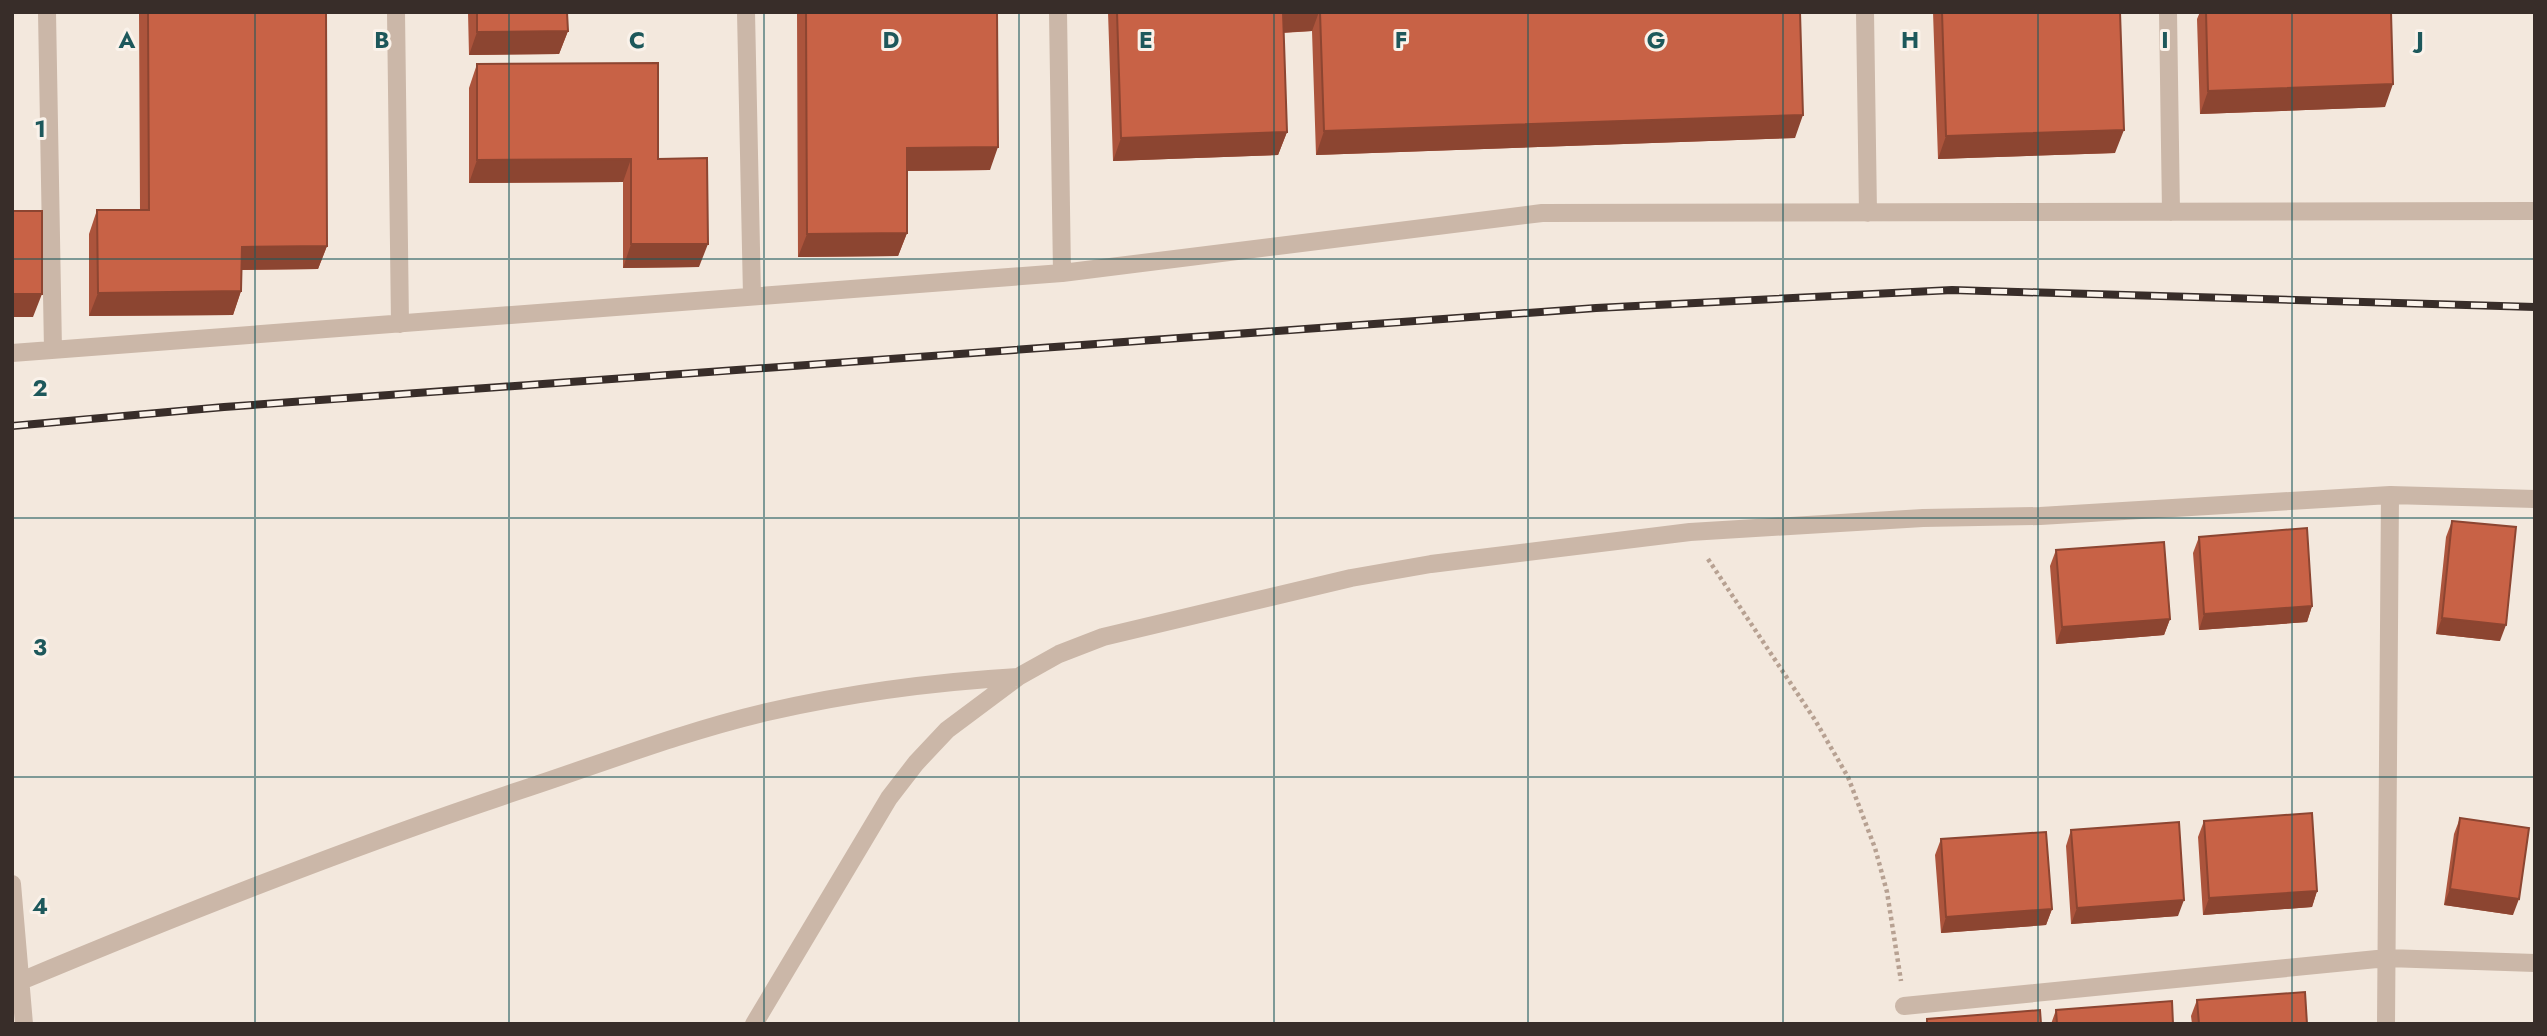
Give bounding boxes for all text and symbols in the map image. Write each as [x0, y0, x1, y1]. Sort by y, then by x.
text: A [118, 23, 136, 57]
text: B [374, 23, 390, 57]
text: C [629, 23, 645, 57]
text: D [883, 23, 900, 57]
text: E [1139, 23, 1153, 57]
text: F [1395, 23, 1407, 57]
text: G [1647, 23, 1665, 57]
text: H [1901, 23, 1919, 57]
text: I [2161, 23, 2169, 57]
text: J [2412, 23, 2424, 57]
text: 1 [34, 112, 46, 146]
text: 2 [32, 371, 48, 405]
text: 3 [33, 630, 47, 664]
text: 4 [32, 889, 48, 923]

